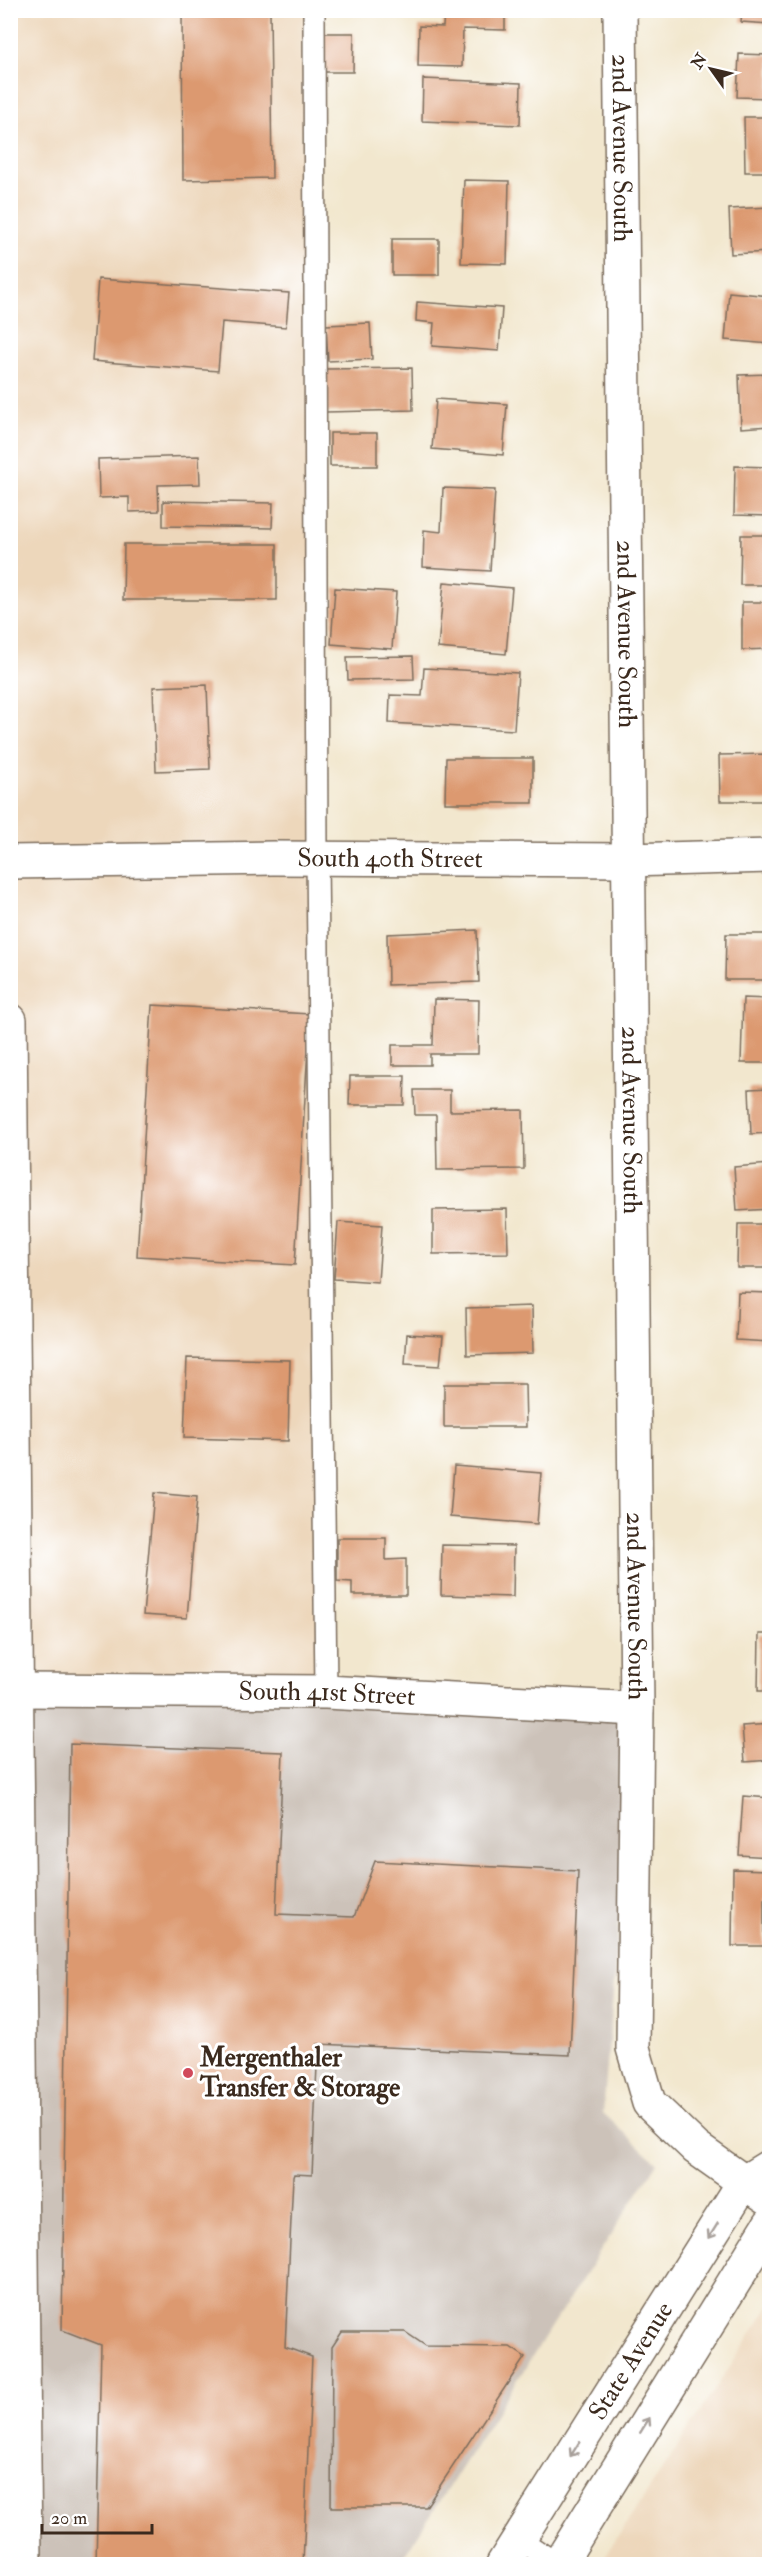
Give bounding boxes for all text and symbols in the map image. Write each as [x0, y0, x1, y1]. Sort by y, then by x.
north arrow [681, 39, 741, 99]
text: N [687, 49, 712, 74]
street label: 2nd Avenue South [604, 54, 638, 243]
street label: 2nd Avenue South [609, 540, 643, 729]
street label: South 40th Street [297, 842, 483, 875]
street label: 2nd Avenue South [614, 1026, 648, 1214]
street label: 2nd Avenue South [619, 1512, 653, 1700]
street label: South 41st Street [238, 1675, 416, 1713]
place label: Mergenthaler Transfer & Storage [199, 2042, 400, 2105]
marker: Mergenthaler Transfer & Storage [181, 2066, 195, 2080]
one-way arrow [706, 2222, 718, 2239]
street label: State Avenue [582, 2296, 680, 2426]
one-way arrow [639, 2417, 651, 2434]
one-way arrow [569, 2441, 582, 2458]
scale bar [42, 2497, 152, 2535]
text: 20 m [51, 2507, 87, 2530]

